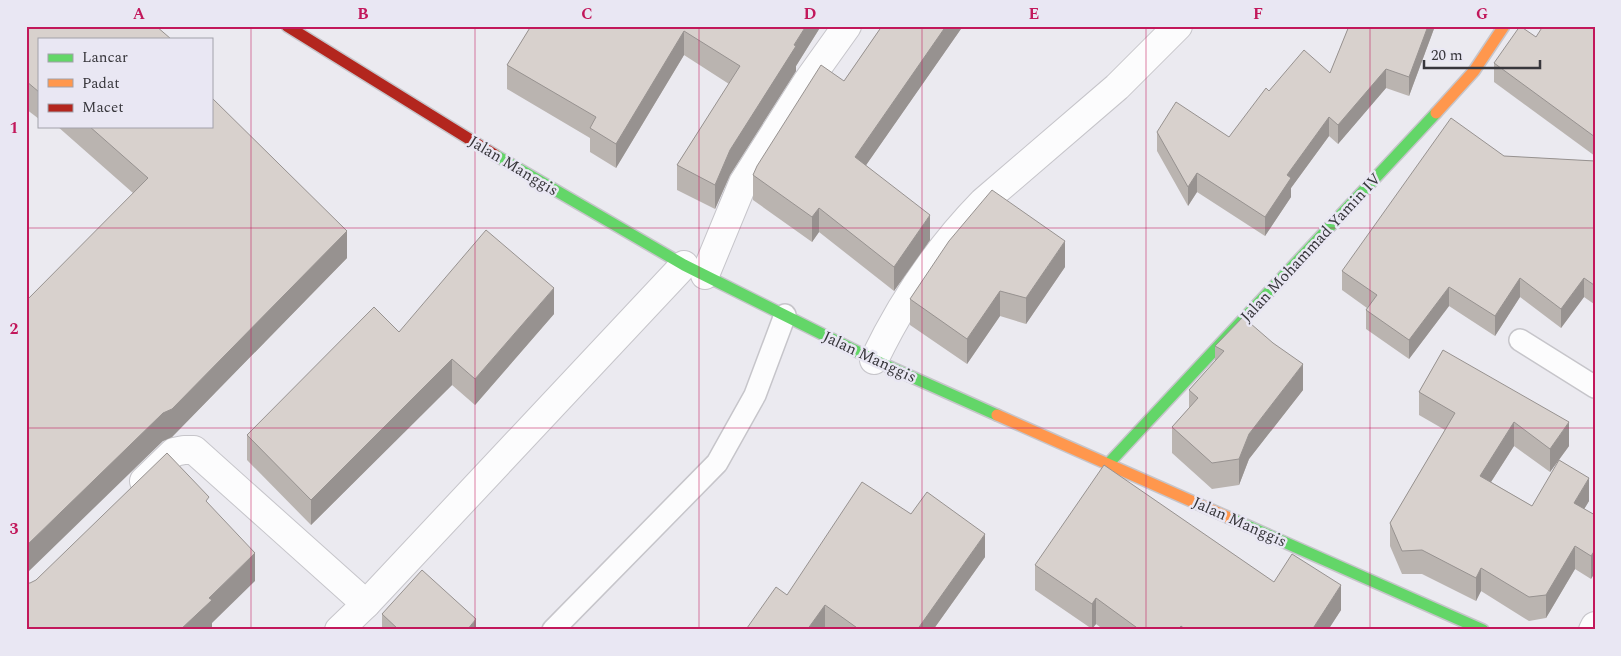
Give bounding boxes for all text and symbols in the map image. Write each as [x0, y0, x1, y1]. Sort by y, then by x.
text: A [133, 2, 146, 26]
text: B [357, 2, 369, 26]
text: C [581, 2, 593, 26]
text: D [804, 2, 817, 26]
text: E [1029, 2, 1039, 26]
text: F [1253, 2, 1263, 26]
text: G [1476, 2, 1488, 26]
legend [38, 38, 212, 128]
scale bar [1424, 38, 1540, 70]
text: 20 m [1431, 44, 1463, 67]
text: Lancar [82, 46, 128, 69]
text: Padat [82, 72, 120, 95]
text: Macet [82, 96, 123, 119]
text: 1 [10, 116, 18, 140]
street label: Jalan Manggis [464, 130, 563, 202]
street label: Jalan Mohammad Yamin IV [1235, 167, 1387, 328]
text: 2 [10, 317, 19, 341]
street label: Jalan Manggis [819, 325, 920, 389]
street label: Jalan Manggis [1189, 490, 1291, 553]
text: 3 [10, 517, 19, 541]

